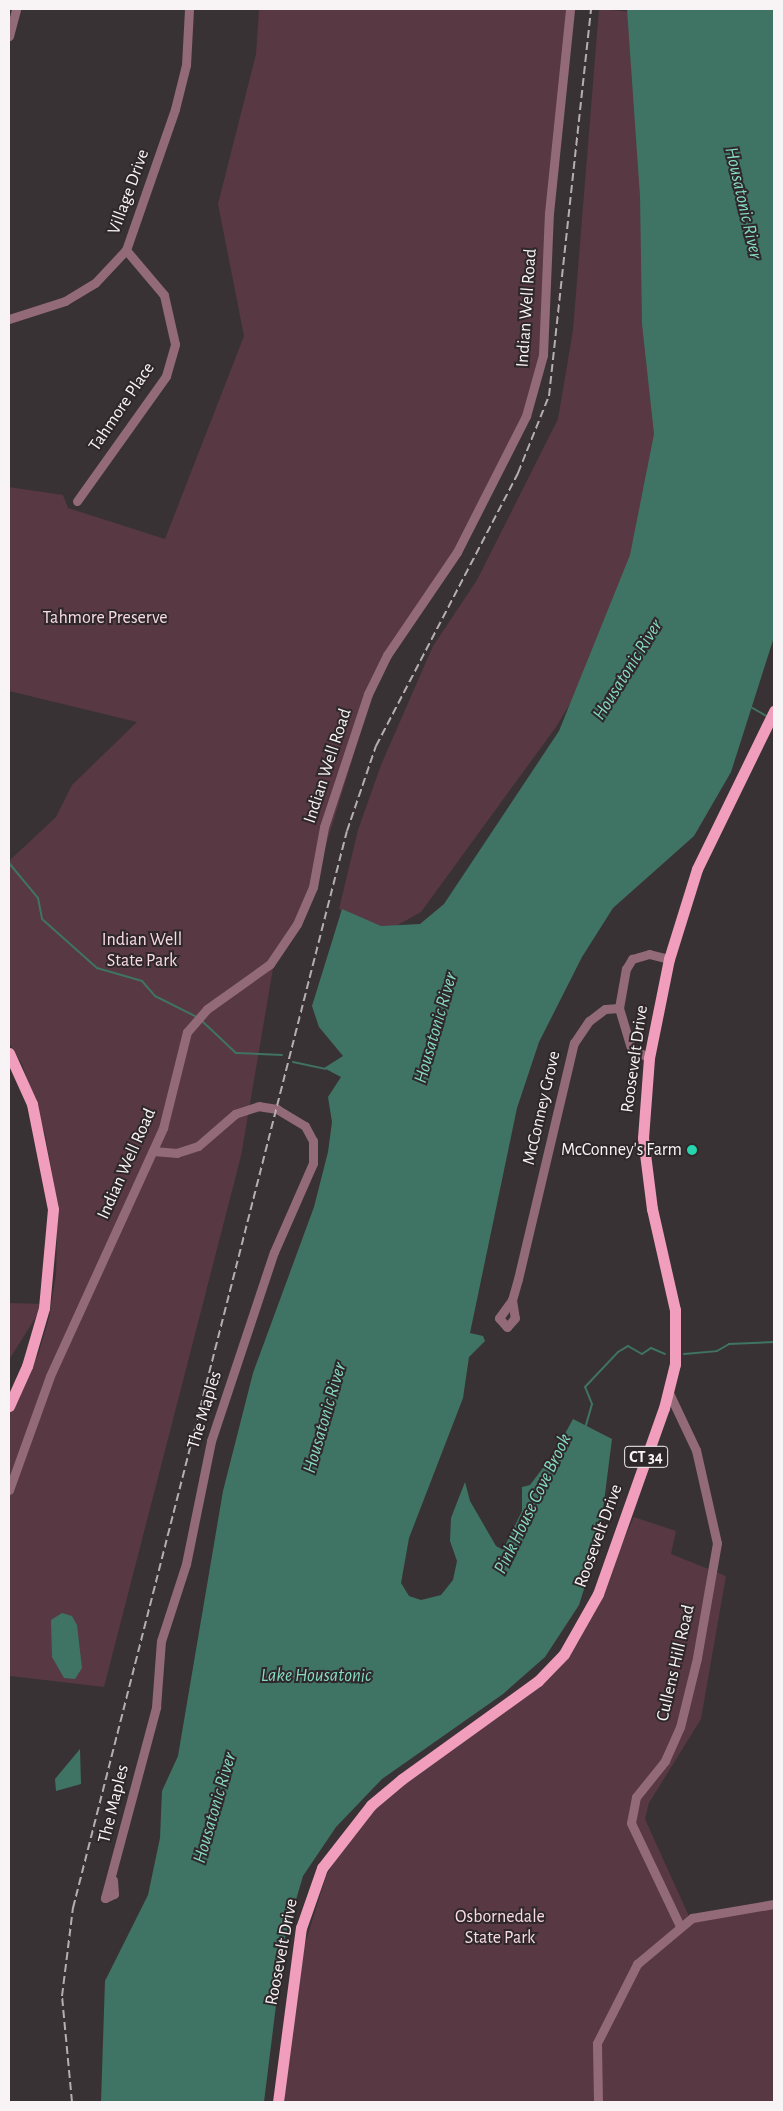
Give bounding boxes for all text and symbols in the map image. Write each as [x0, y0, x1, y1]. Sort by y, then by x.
water label: Housatonic River [719, 145, 767, 261]
street label: Village Drive [104, 146, 154, 238]
street label: Indian Well Road [512, 248, 542, 368]
street label: Tahmore Place [84, 358, 160, 456]
park label: Tahmore Preserve [42, 607, 168, 629]
water label: Housatonic River [588, 616, 668, 724]
street label: Indian Well Road [299, 706, 357, 826]
park label: Indian Well State Park [102, 930, 182, 972]
water label: Housatonic River [409, 970, 463, 1086]
street label: Roosevelt Drive [617, 1004, 653, 1114]
street label: McConney Grove [518, 1049, 566, 1167]
street label: Indian Well Road [93, 1105, 161, 1223]
place label: McConney's Farm [561, 1139, 682, 1161]
marker: McConney's Farm [686, 1144, 698, 1156]
water label: Housatonic River [298, 1360, 352, 1476]
street label: The Maples [183, 1369, 227, 1451]
water label: Pink House Cove Brook [489, 1430, 577, 1578]
road number: CT 34 [624, 1444, 668, 1470]
street label: Roosevelt Drive [570, 1481, 628, 1591]
street label: Cullens Hill Road [652, 1603, 700, 1723]
water label: Lake Housatonic [261, 1665, 371, 1687]
water label: Housatonic River [188, 1750, 242, 1866]
street label: The Maples [94, 1762, 134, 1846]
street label: Roosevelt Drive [261, 1897, 303, 2007]
park label: Osbornedale State Park [455, 1907, 545, 1950]

